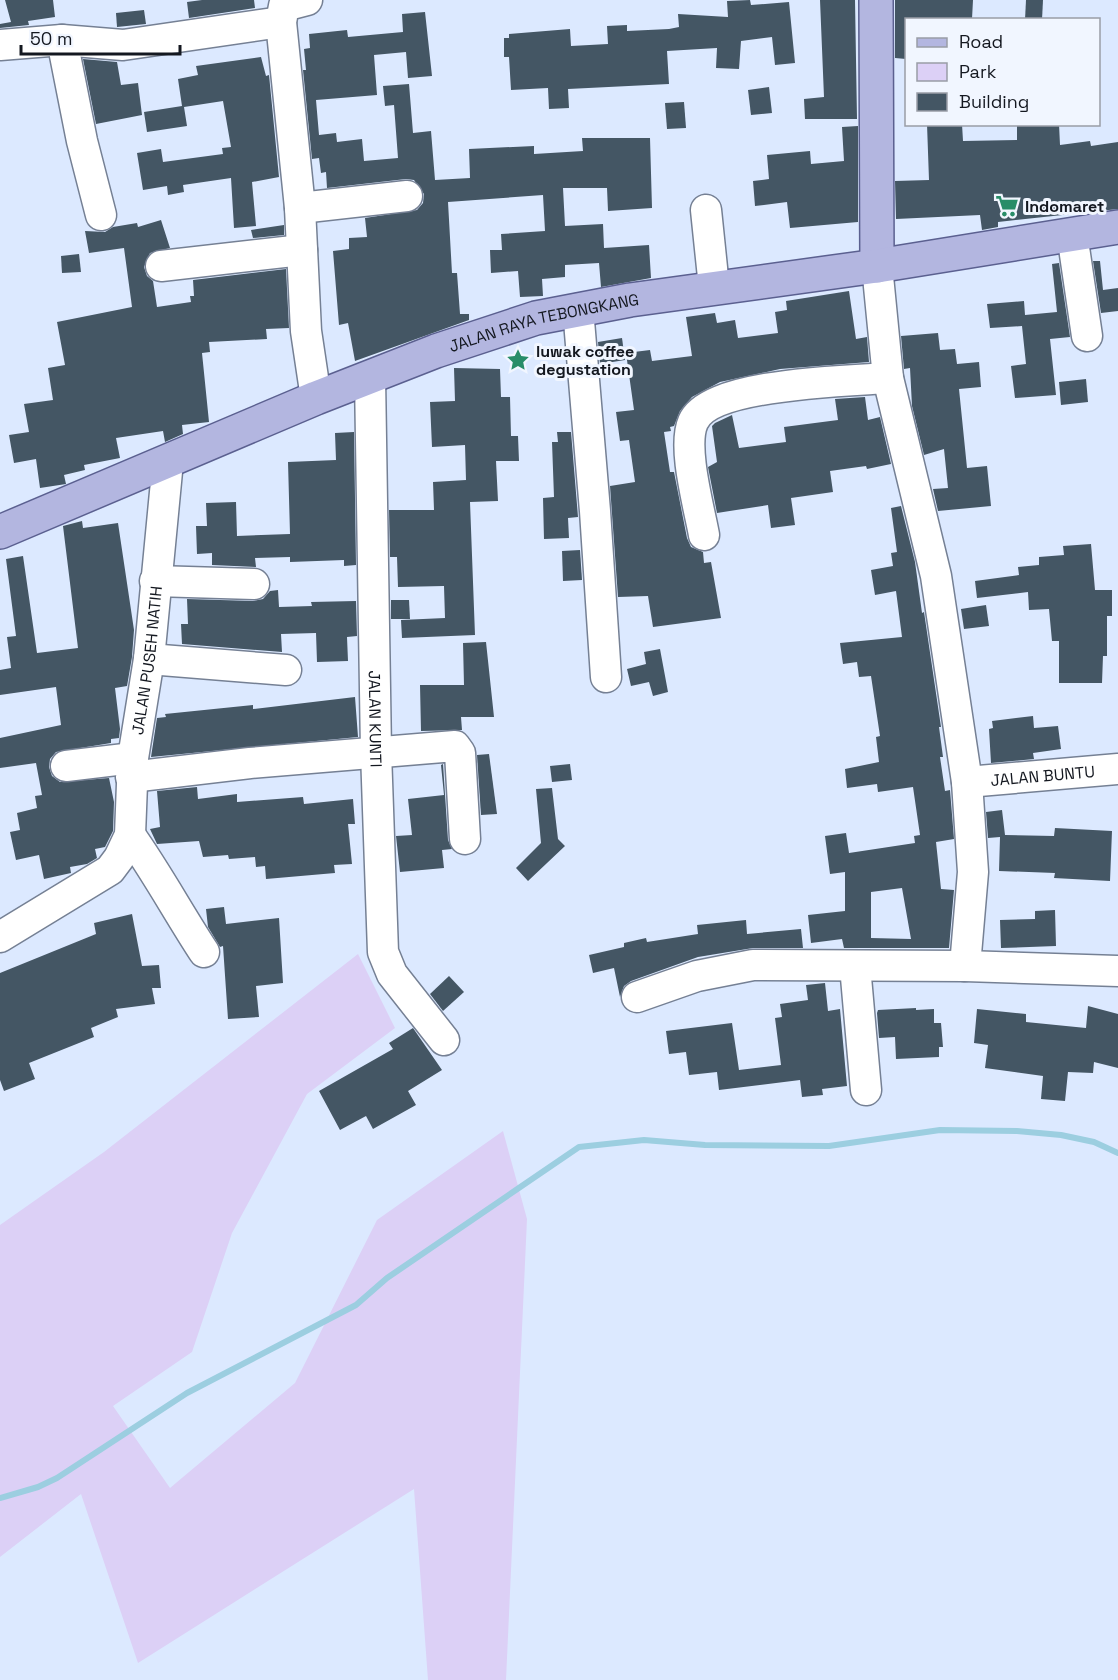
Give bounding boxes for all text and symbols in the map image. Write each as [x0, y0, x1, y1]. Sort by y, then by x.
scale bar [21, 18, 180, 56]
legend [905, 18, 1100, 126]
text: 50 m [30, 27, 72, 50]
text: Road [959, 30, 1003, 53]
text: Park [959, 60, 997, 83]
text: Building [959, 90, 1029, 113]
supermarket icon: Indomaret [994, 193, 1020, 219]
place label: Indomaret [1025, 196, 1104, 217]
street label: JALAN RAYA TEBONGKANG [446, 289, 640, 357]
place label: luwak coffee degustation [536, 341, 634, 380]
place icon: luwak coffee degustation [505, 347, 531, 373]
street label: JALAN PUSEH NATIH [127, 585, 167, 736]
street label: JALAN KUNTI [364, 670, 387, 768]
street label: JALAN BUNTU [990, 761, 1096, 791]

